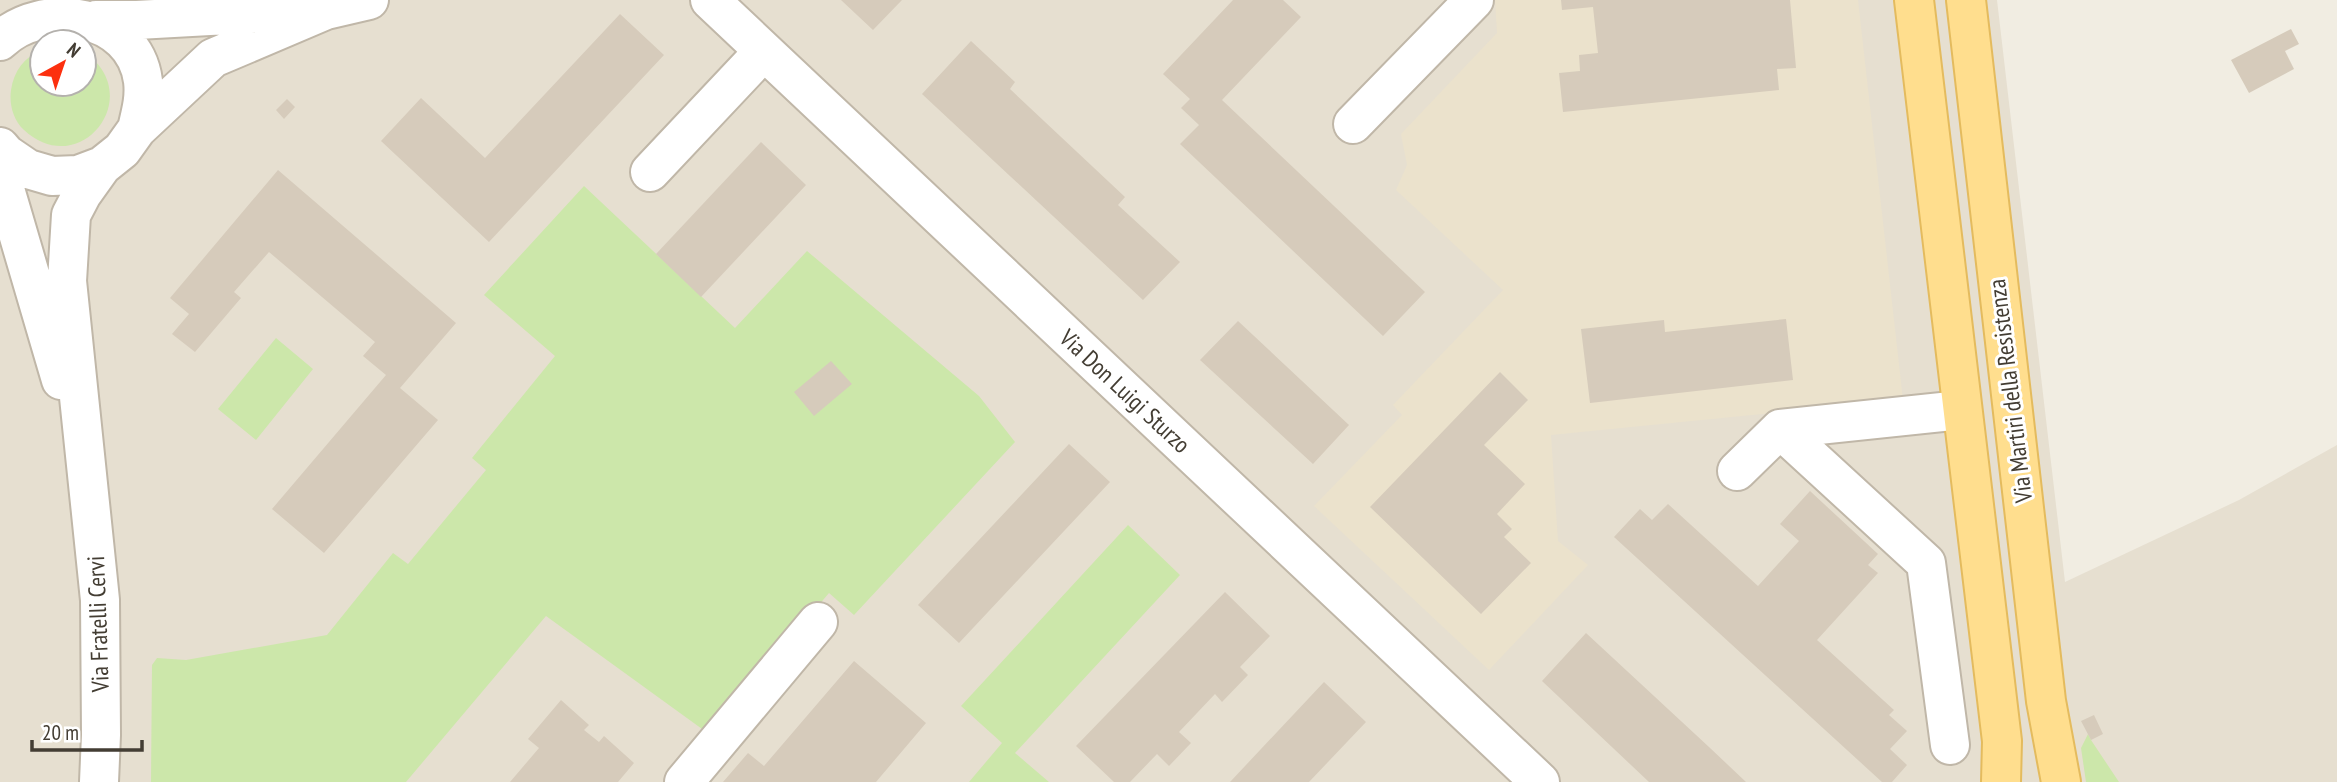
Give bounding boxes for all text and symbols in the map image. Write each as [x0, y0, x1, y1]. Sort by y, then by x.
north arrow [28, 28, 98, 98]
text: N [62, 37, 86, 62]
street label: Via Martiri della Resistenza [1981, 277, 2039, 506]
street label: Via Don Luigi Sturzo [1052, 322, 1197, 460]
street label: Via Fratelli Cervi [80, 555, 116, 694]
scale bar [32, 708, 142, 752]
text: 20 m [42, 719, 79, 746]

